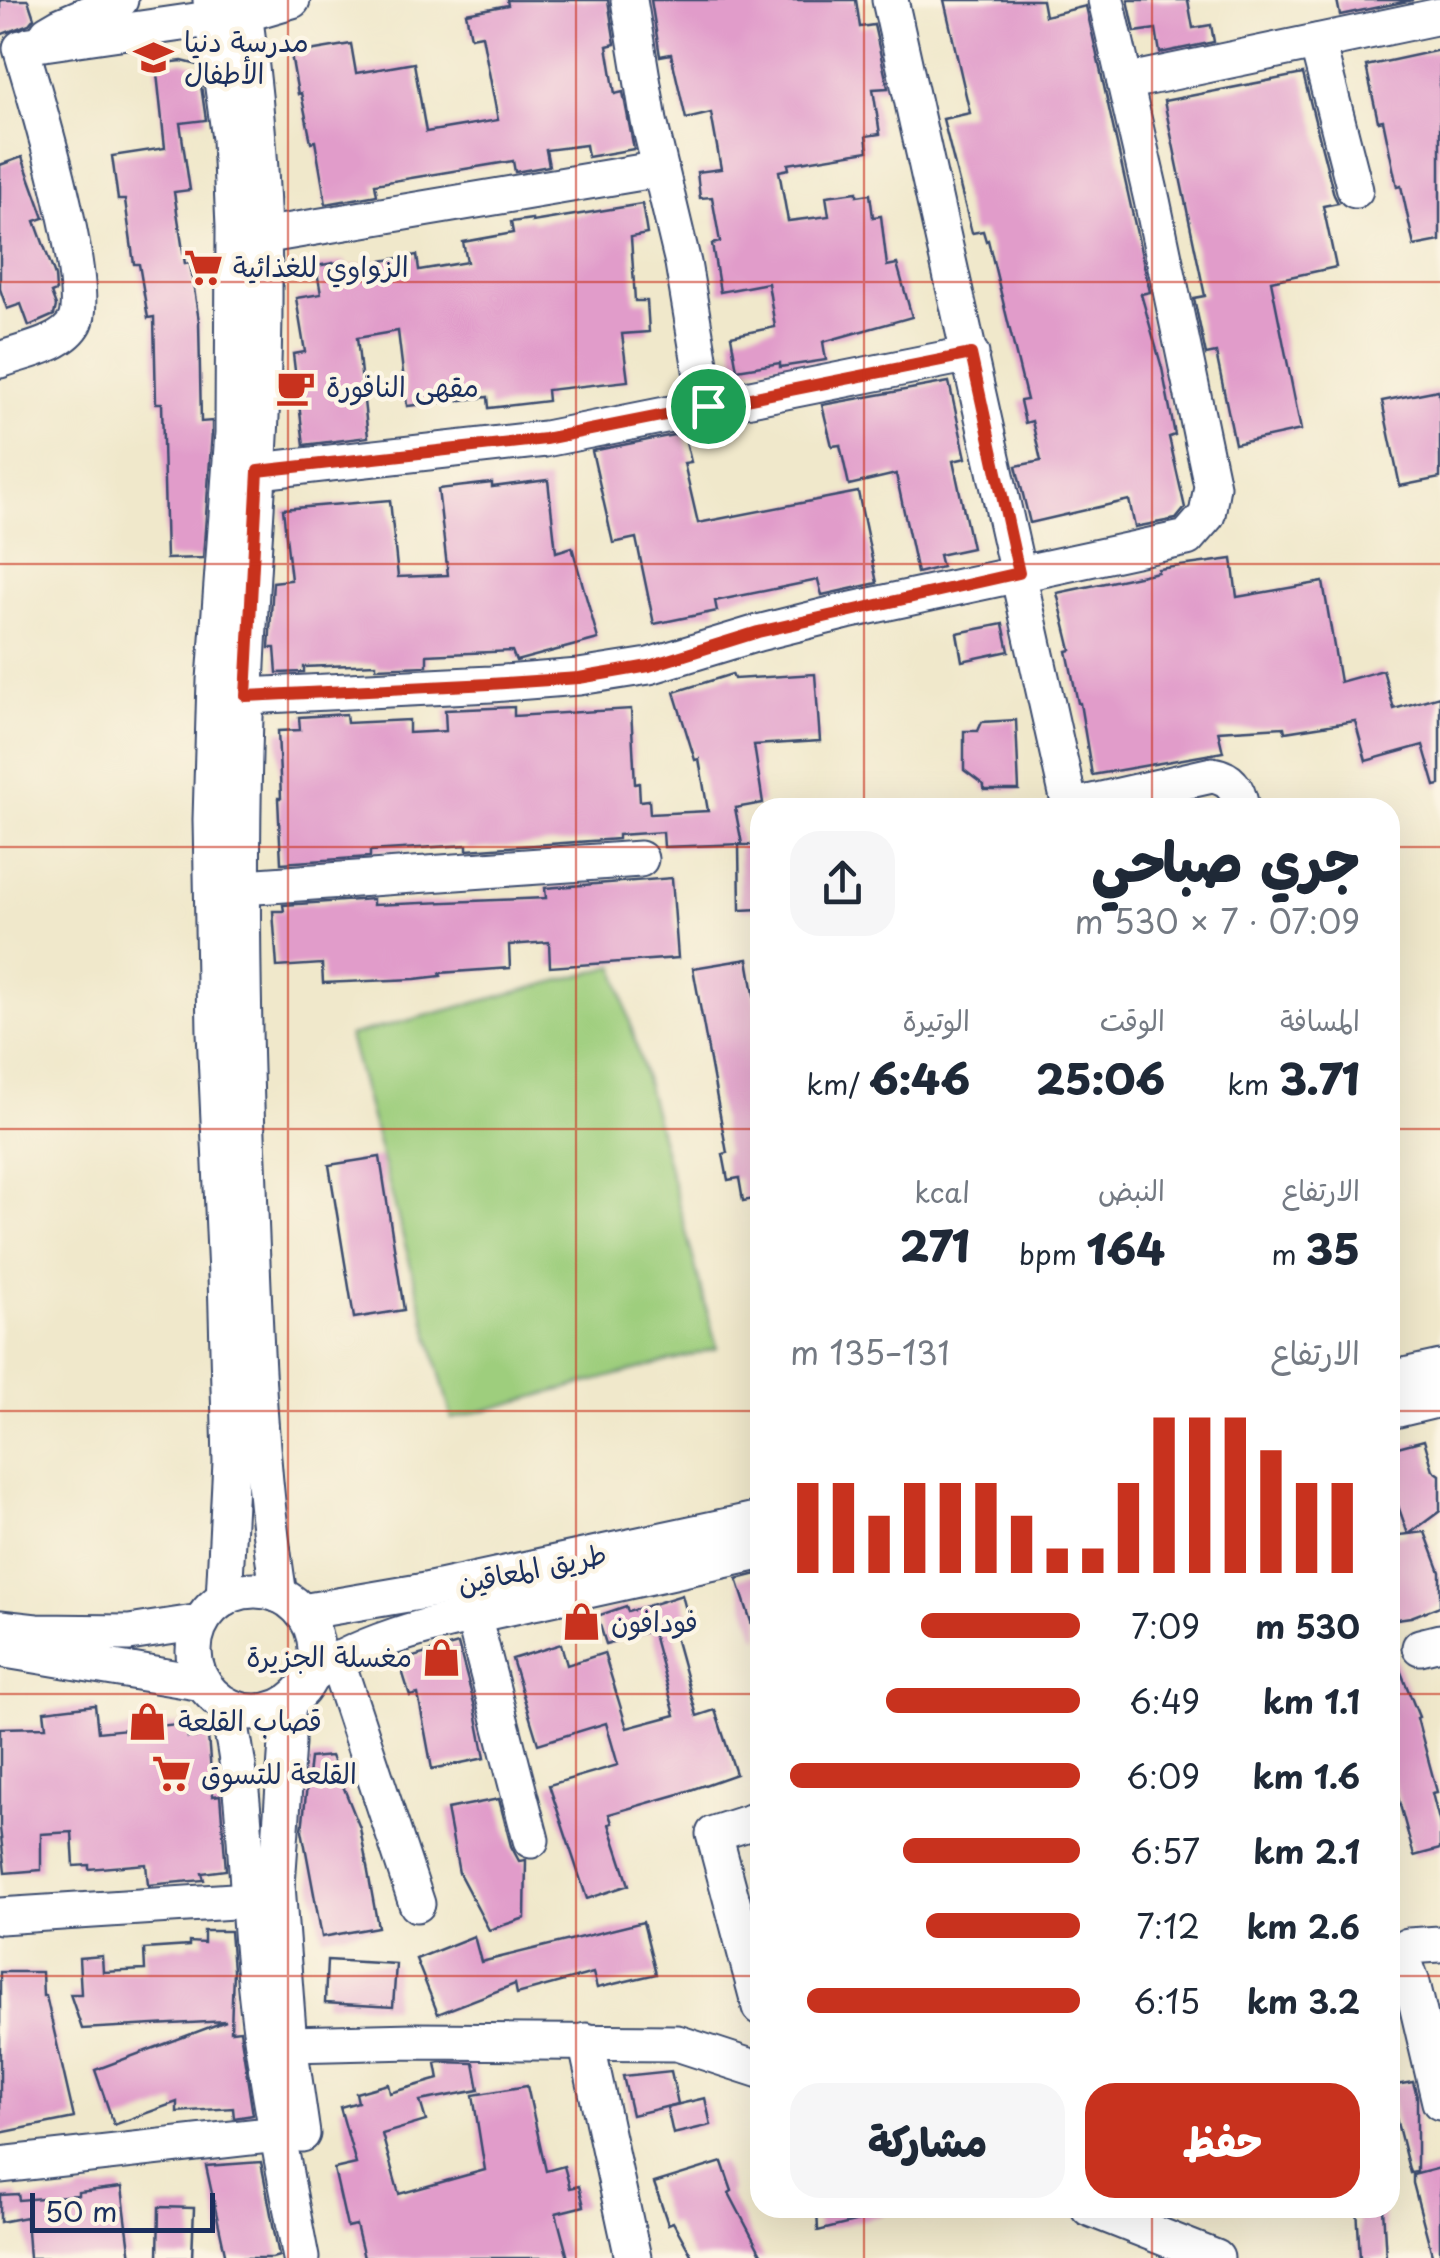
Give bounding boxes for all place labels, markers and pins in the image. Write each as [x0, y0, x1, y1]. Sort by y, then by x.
place label: مدرسة دنيا الأطفال [184, 19, 309, 94]
school or university icon: مدرسة دنيا الأطفال [133, 37, 175, 79]
place label: الزواوي للغذائية [233, 244, 409, 288]
supermarket icon: الزواوي للغذائية [182, 246, 224, 288]
place label: مقهى النافورة [326, 364, 479, 407]
pin [666, 364, 751, 449]
cafe icon: مقهى النافورة [275, 366, 317, 408]
place label: فودافون [611, 1599, 698, 1642]
shop icon: فودافون [560, 1601, 602, 1643]
place label: مغسلة الجزيرة [246, 1634, 412, 1677]
shop icon: مغسلة الجزيرة [421, 1636, 463, 1678]
place label: قصاب القلعة [178, 1698, 322, 1741]
shop icon: قصاب القلعة [127, 1700, 169, 1742]
place label: القلعة للتسوق [201, 1751, 357, 1794]
supermarket icon: القلعة للتسوق [150, 1753, 192, 1795]

